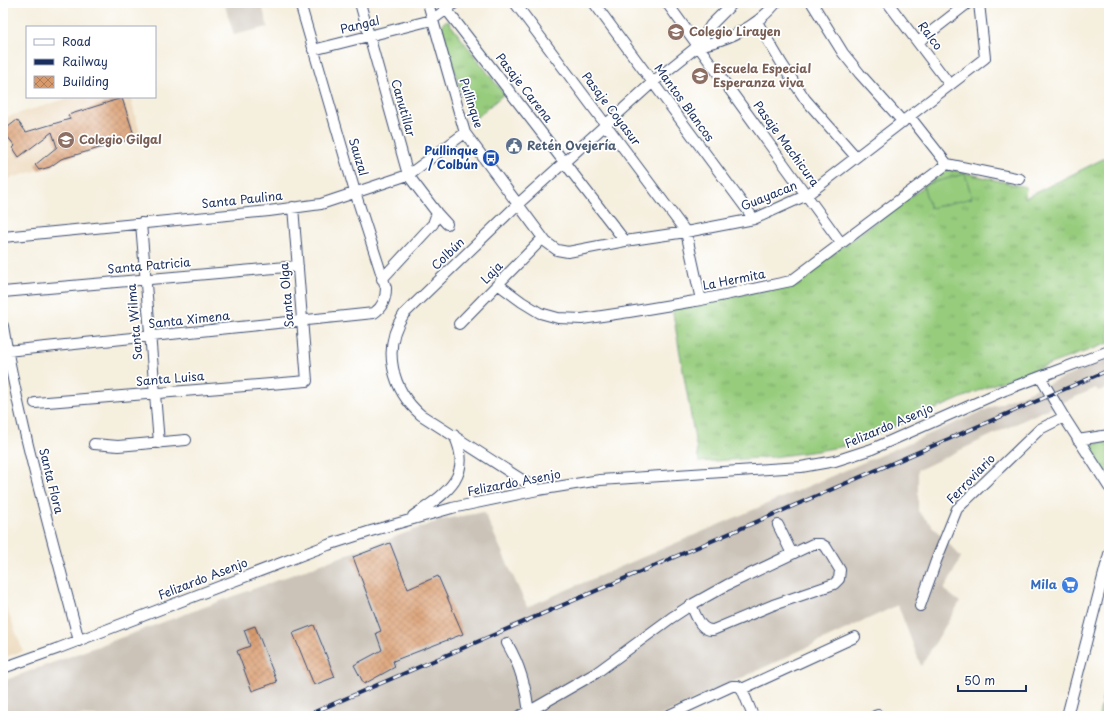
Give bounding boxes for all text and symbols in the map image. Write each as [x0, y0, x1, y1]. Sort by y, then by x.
street label: Pangal [338, 10, 381, 38]
street label: Ralco [914, 17, 948, 54]
school or university icon: Colegio Lirayen [666, 22, 686, 42]
place label: Colegio Lirayen [689, 22, 781, 40]
legend [26, 26, 156, 98]
text: Road [62, 32, 91, 50]
street label: Pasaje Carena [492, 49, 558, 126]
text: Railway [62, 52, 108, 70]
place label: Escuela Especial Esperanza viva [713, 59, 812, 91]
street label: Mantos Blancos [650, 60, 719, 145]
school or university icon: Escuela Especial Esperanza viva [690, 66, 710, 86]
street label: Pasaje Coyasur [578, 68, 646, 149]
text: Building [62, 72, 109, 90]
street label: Pullinque [455, 75, 488, 130]
street label: Canutillar [387, 77, 421, 139]
street label: Pasaje Machicura [749, 97, 825, 191]
school or university icon: Colegio Gilgal [56, 130, 76, 150]
place label: Colegio Gilgal [79, 130, 162, 148]
street label: Sauzal [345, 136, 373, 178]
public building icon: Retén Ovejería [504, 136, 524, 156]
place label: Retén Ovejería [527, 136, 617, 154]
place label: Pullinque / Colbún [424, 141, 478, 173]
bus stop icon: Pullinque / Colbún [481, 148, 501, 168]
street label: Guayacan [738, 176, 799, 215]
street label: Santa Paulina [201, 186, 284, 212]
street label: Colbún [427, 233, 468, 274]
street label: Santa Patricia [107, 252, 192, 278]
street label: Laja [476, 257, 507, 287]
street label: Santa Olga [274, 261, 298, 328]
street label: La Hermita [701, 264, 767, 294]
street label: Santa Wilma [122, 283, 146, 361]
street label: Santa Ximena [147, 306, 231, 332]
street label: Santa Luisa [135, 366, 205, 390]
street label: Felizardo Asenjo [842, 398, 936, 452]
street label: Santa Flora [35, 446, 69, 516]
street label: Ferroviario [942, 449, 999, 507]
street label: Felizardo Asenjo [466, 464, 562, 500]
street label: Felizardo Asenjo [155, 553, 250, 603]
place label: Mila [1031, 575, 1058, 593]
supermarket icon: Mila [1060, 575, 1080, 595]
scale bar [958, 667, 1026, 693]
text: 50 m [964, 671, 995, 689]

